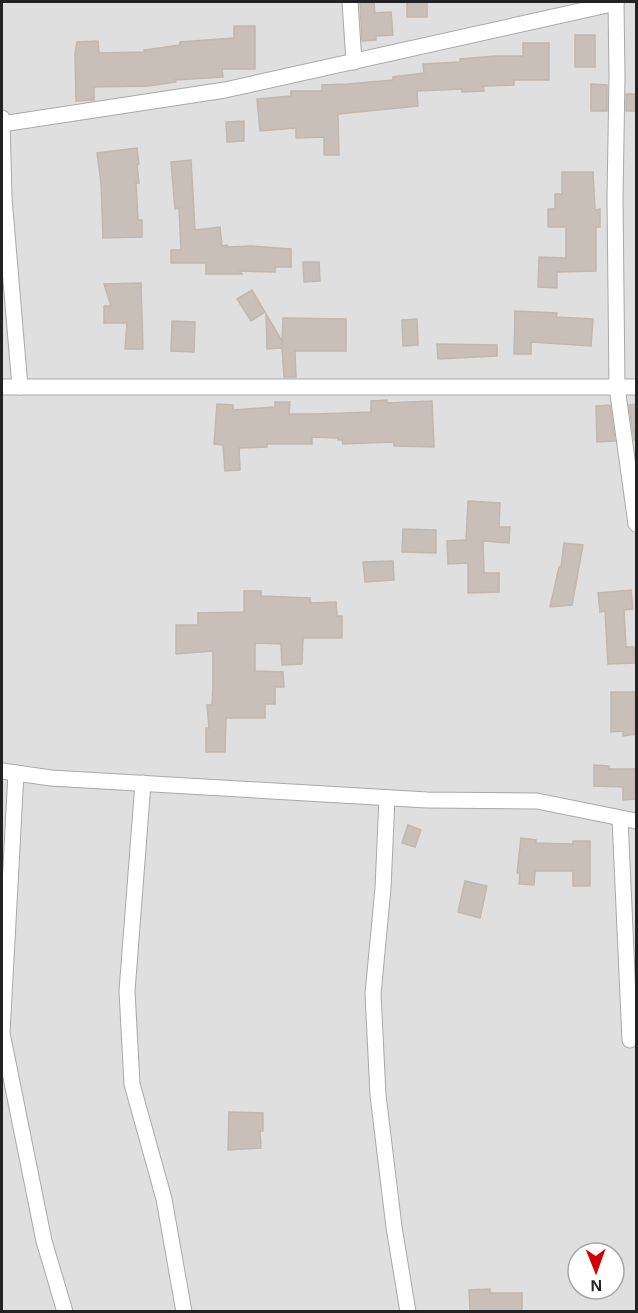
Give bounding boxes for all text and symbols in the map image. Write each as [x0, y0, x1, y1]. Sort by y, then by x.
north arrow [566, 1241, 626, 1301]
text: N [590, 1277, 602, 1294]

